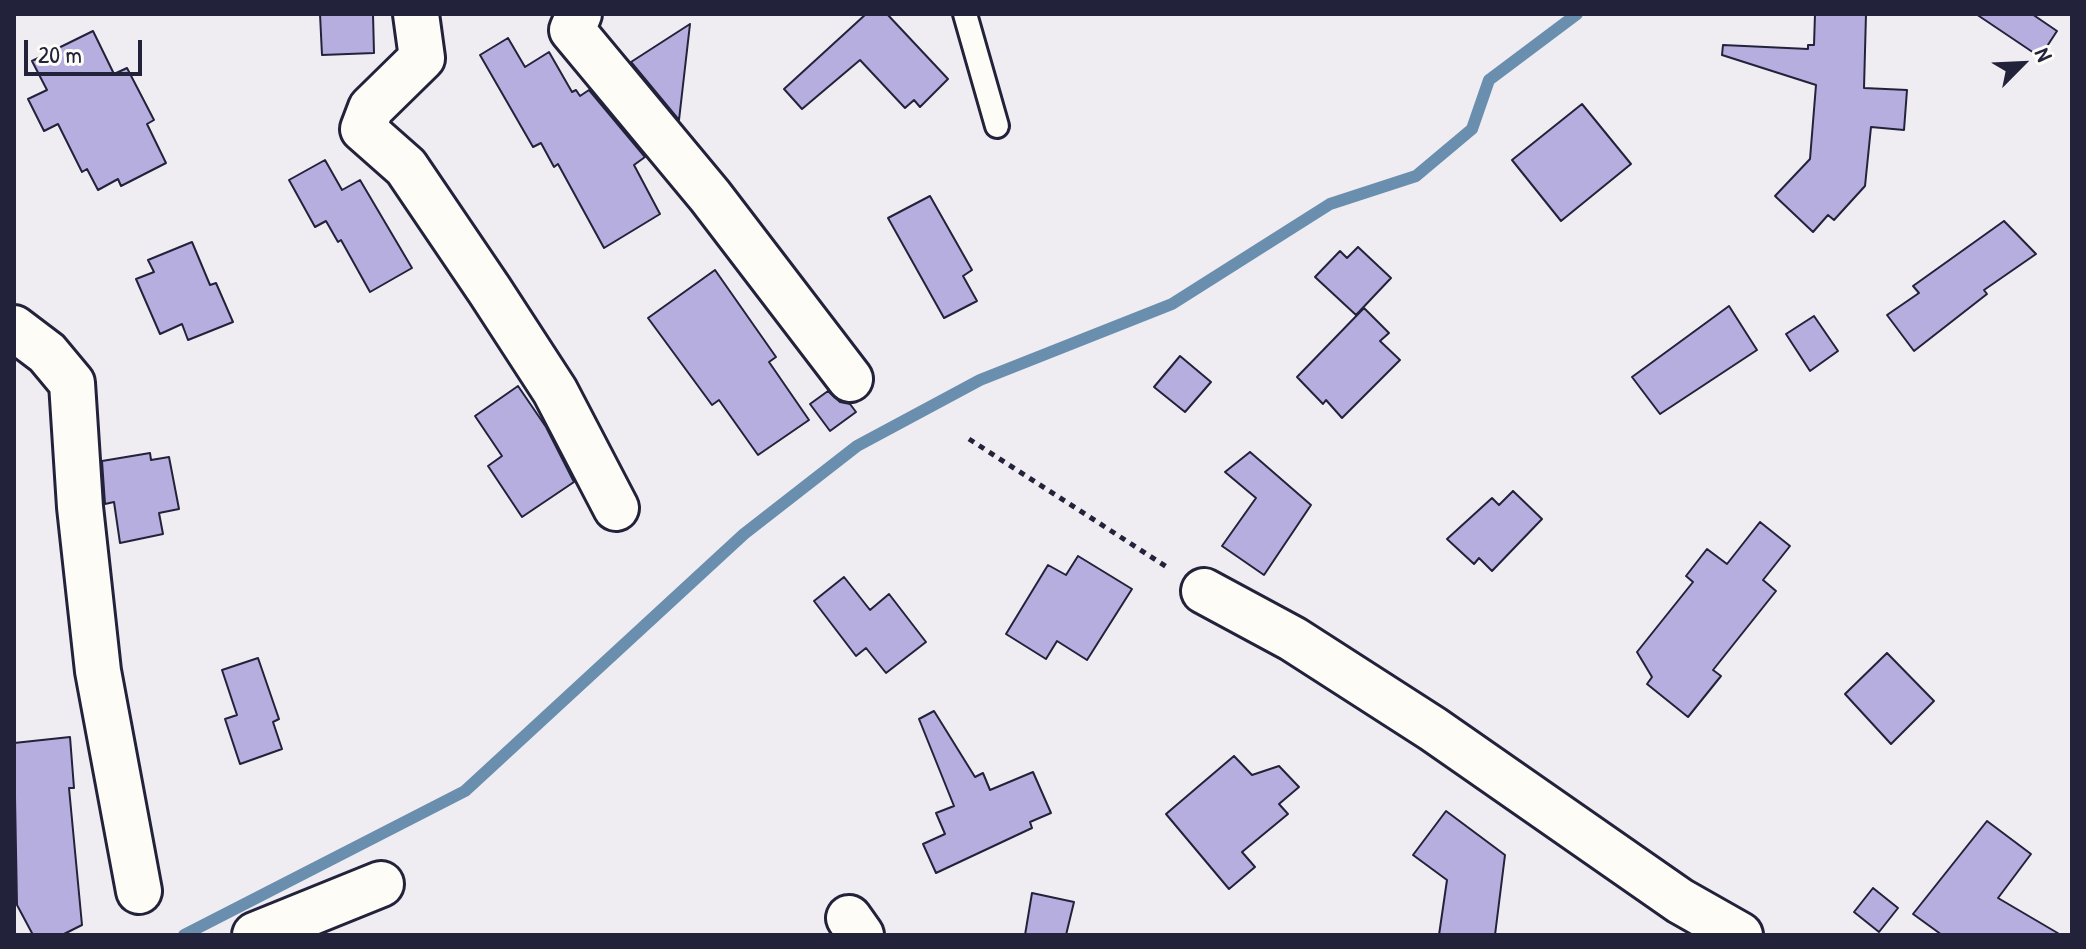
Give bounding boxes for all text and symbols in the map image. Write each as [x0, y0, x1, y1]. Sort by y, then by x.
scale bar [28, 24, 146, 74]
north arrow [1982, 24, 2062, 104]
text: 20 m [38, 38, 82, 70]
text: N [2028, 43, 2060, 66]

